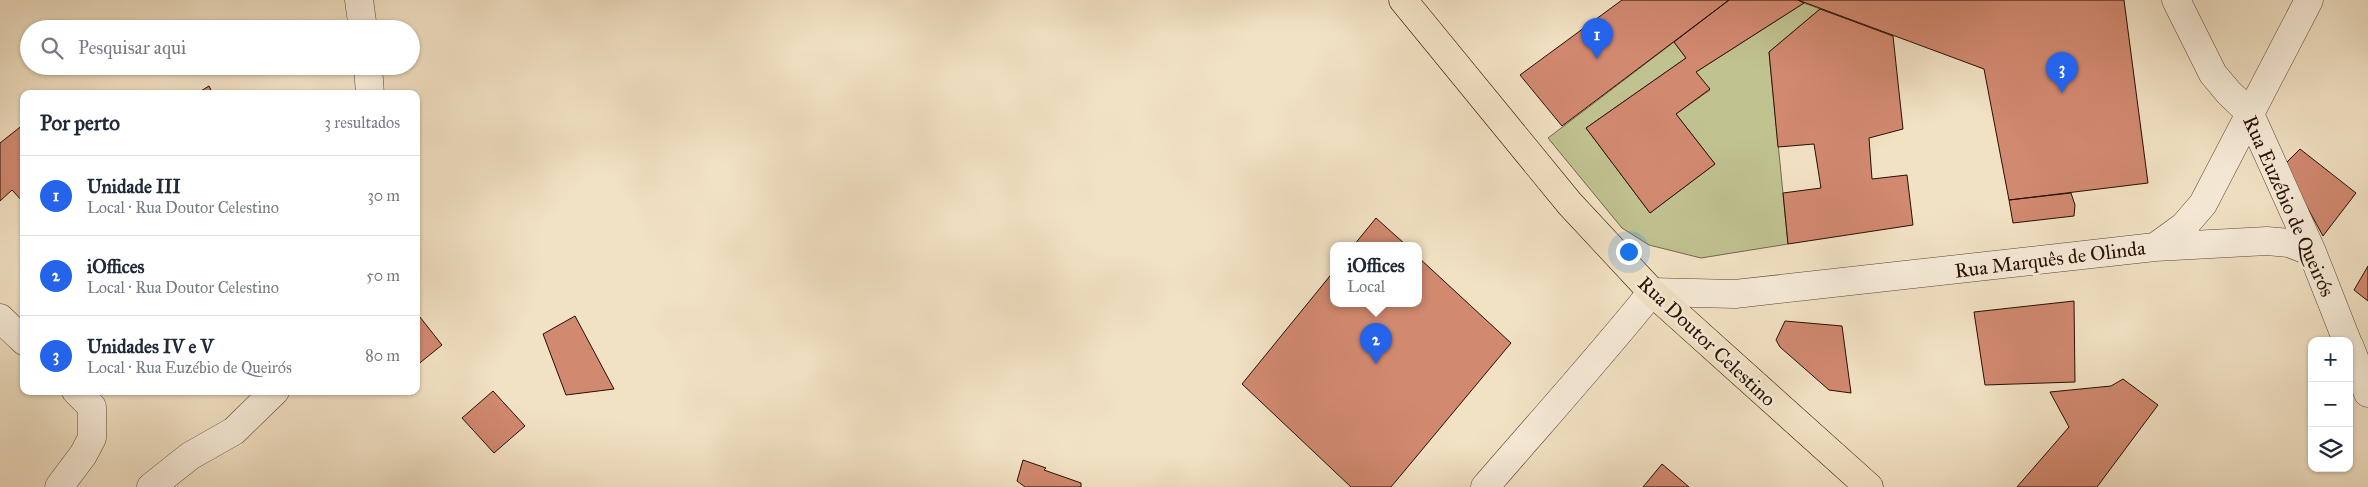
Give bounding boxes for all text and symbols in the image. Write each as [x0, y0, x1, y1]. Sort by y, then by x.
pin: 1 [1581, 18, 1613, 59]
search box [20, 20, 420, 75]
icon: search [38, 34, 66, 62]
text: Pesquisar aqui [78, 36, 186, 59]
pin: 3 [2046, 52, 2078, 93]
text: Por perto [40, 110, 120, 136]
street label: Rua Euzébio de Queirós [2238, 112, 2340, 300]
text: 3 resultados [325, 113, 400, 132]
text: Unidade III [87, 175, 181, 198]
text: 1 [53, 186, 59, 205]
text: 30 m [367, 186, 400, 205]
text: Local · Rua Doutor Celestino [87, 198, 279, 217]
street label: Rua Marquês de Olinda [1953, 235, 2147, 284]
your location [1616, 239, 1642, 265]
popup [1330, 242, 1422, 307]
text: iOffices [1347, 254, 1405, 277]
text: iOffices [87, 255, 145, 278]
text: 2 [52, 266, 60, 285]
text: 50 m [366, 266, 400, 285]
street label: Rua Doutor Celestino [1633, 271, 1781, 411]
text: Local [1347, 277, 1385, 296]
text: Local · Rua Doutor Celestino [87, 278, 279, 297]
pin: 2 [1360, 323, 1392, 364]
text: Unidades IV e V [87, 335, 214, 358]
map controls [2308, 337, 2353, 472]
button: + [2308, 337, 2353, 382]
text: 3 [53, 346, 59, 365]
text: 80 m [365, 346, 400, 365]
text: Local · Rua Euzébio de Queirós [87, 358, 292, 377]
button: − [2308, 382, 2353, 427]
button: layers [2308, 427, 2353, 472]

